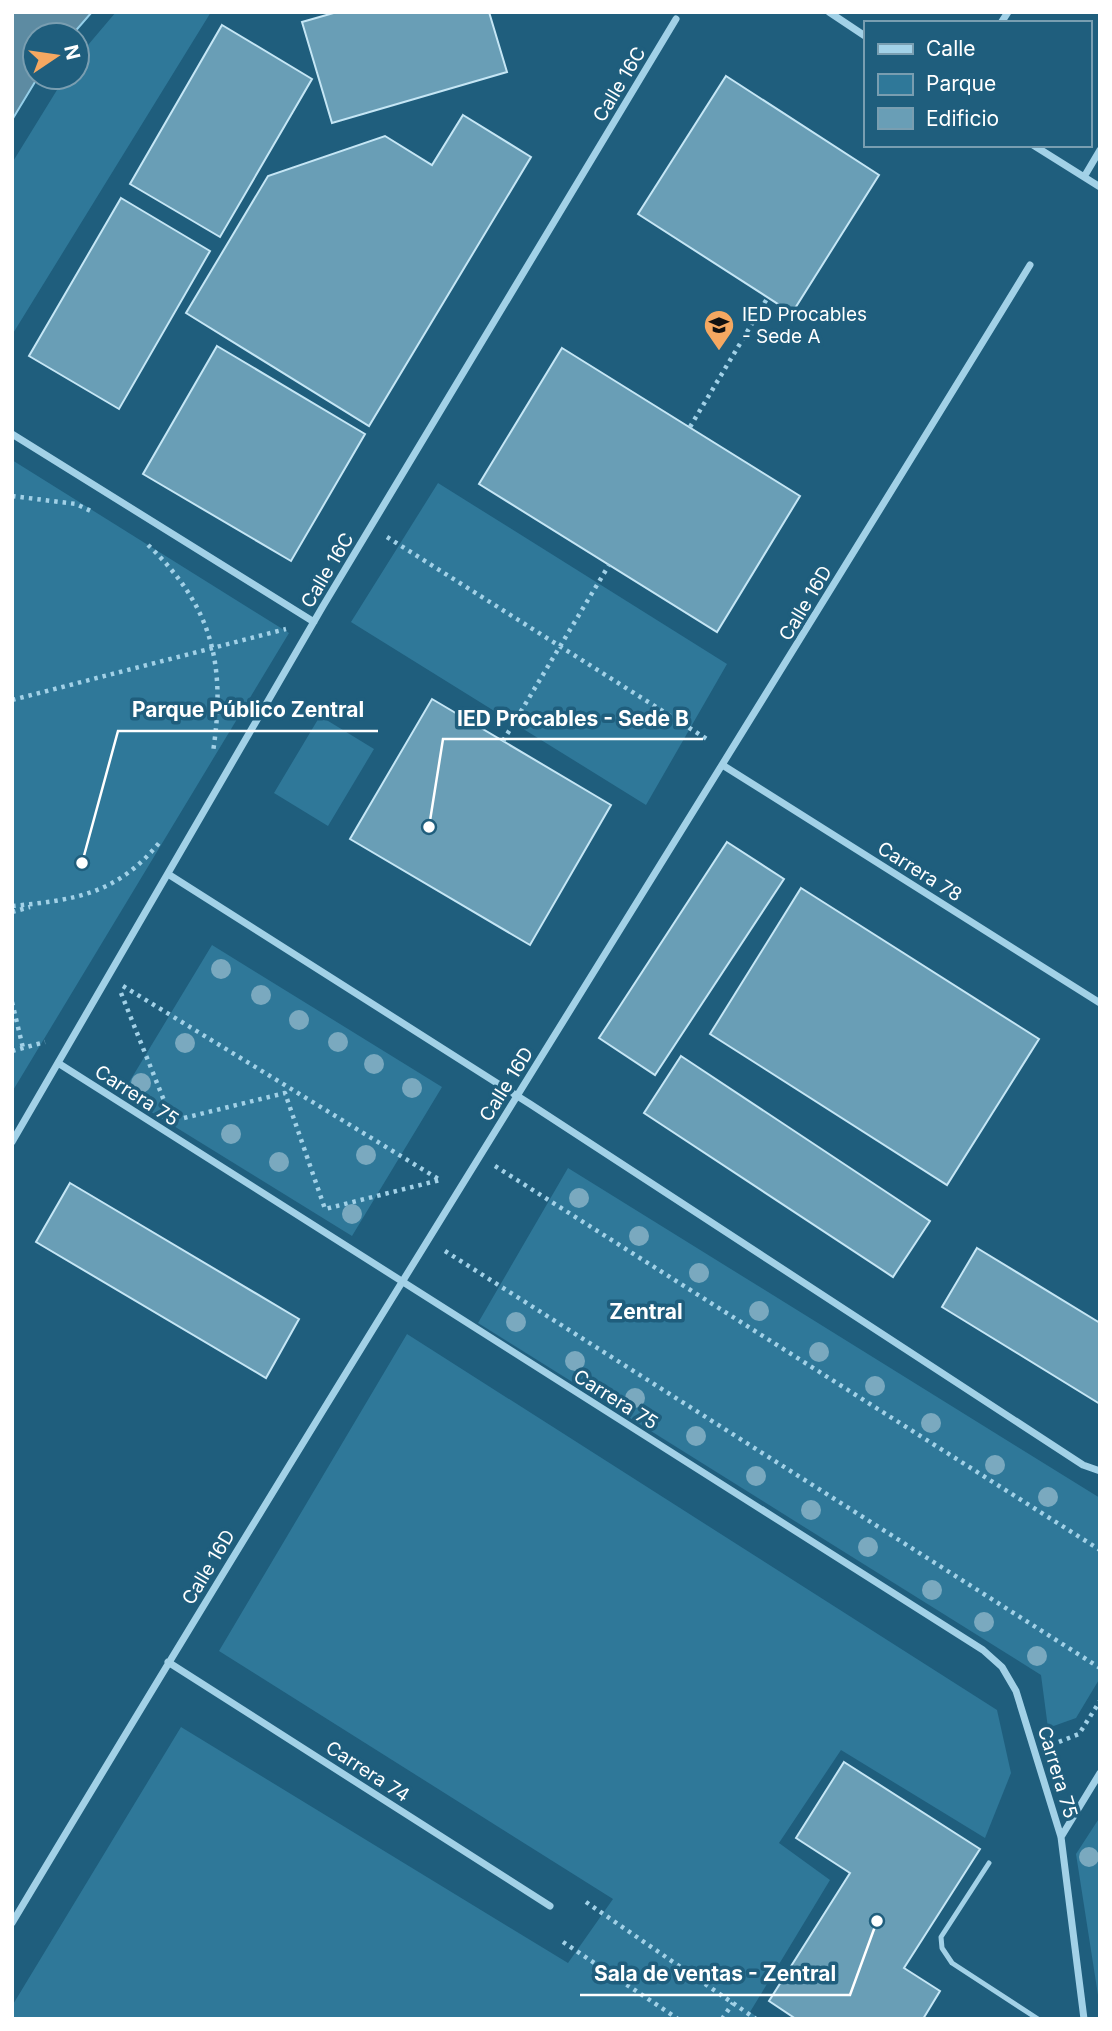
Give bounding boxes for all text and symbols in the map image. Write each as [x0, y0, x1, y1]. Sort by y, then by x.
north arrow [21, 21, 91, 91]
legend [864, 21, 1091, 147]
text: Calle [926, 36, 976, 61]
text: N [59, 43, 85, 62]
street label: Calle 16C [588, 43, 651, 126]
text: Parque [926, 71, 996, 96]
text: Edificio [926, 106, 999, 131]
place label: IED Procables - Sede A [742, 303, 867, 348]
school or university icon: IED Procables - Sede A [702, 308, 736, 352]
street label: Calle 16C [296, 529, 359, 612]
street label: Calle 16D [774, 562, 837, 645]
callout: Parque Público Zentral [118, 689, 378, 731]
text: Parque Público Zentral [132, 697, 364, 722]
callout: IED Procables - Sede B [443, 697, 703, 739]
text: IED Procables - Sede B [457, 706, 689, 731]
street label: Carrera 78 [873, 836, 966, 906]
street label: Calle 16D [475, 1043, 538, 1126]
street label: Carrera 75 [91, 1060, 183, 1131]
district label: Zentral [609, 1299, 683, 1324]
street label: Carrera 75 [569, 1364, 662, 1434]
street label: Calle 16D [177, 1526, 240, 1609]
street label: Carrera 75 [1033, 1723, 1082, 1821]
street label: Carrera 74 [322, 1736, 414, 1807]
callout: Sala de ventas - Zentral [580, 1953, 850, 1995]
text: Sala de ventas - Zentral [594, 1961, 836, 1986]

